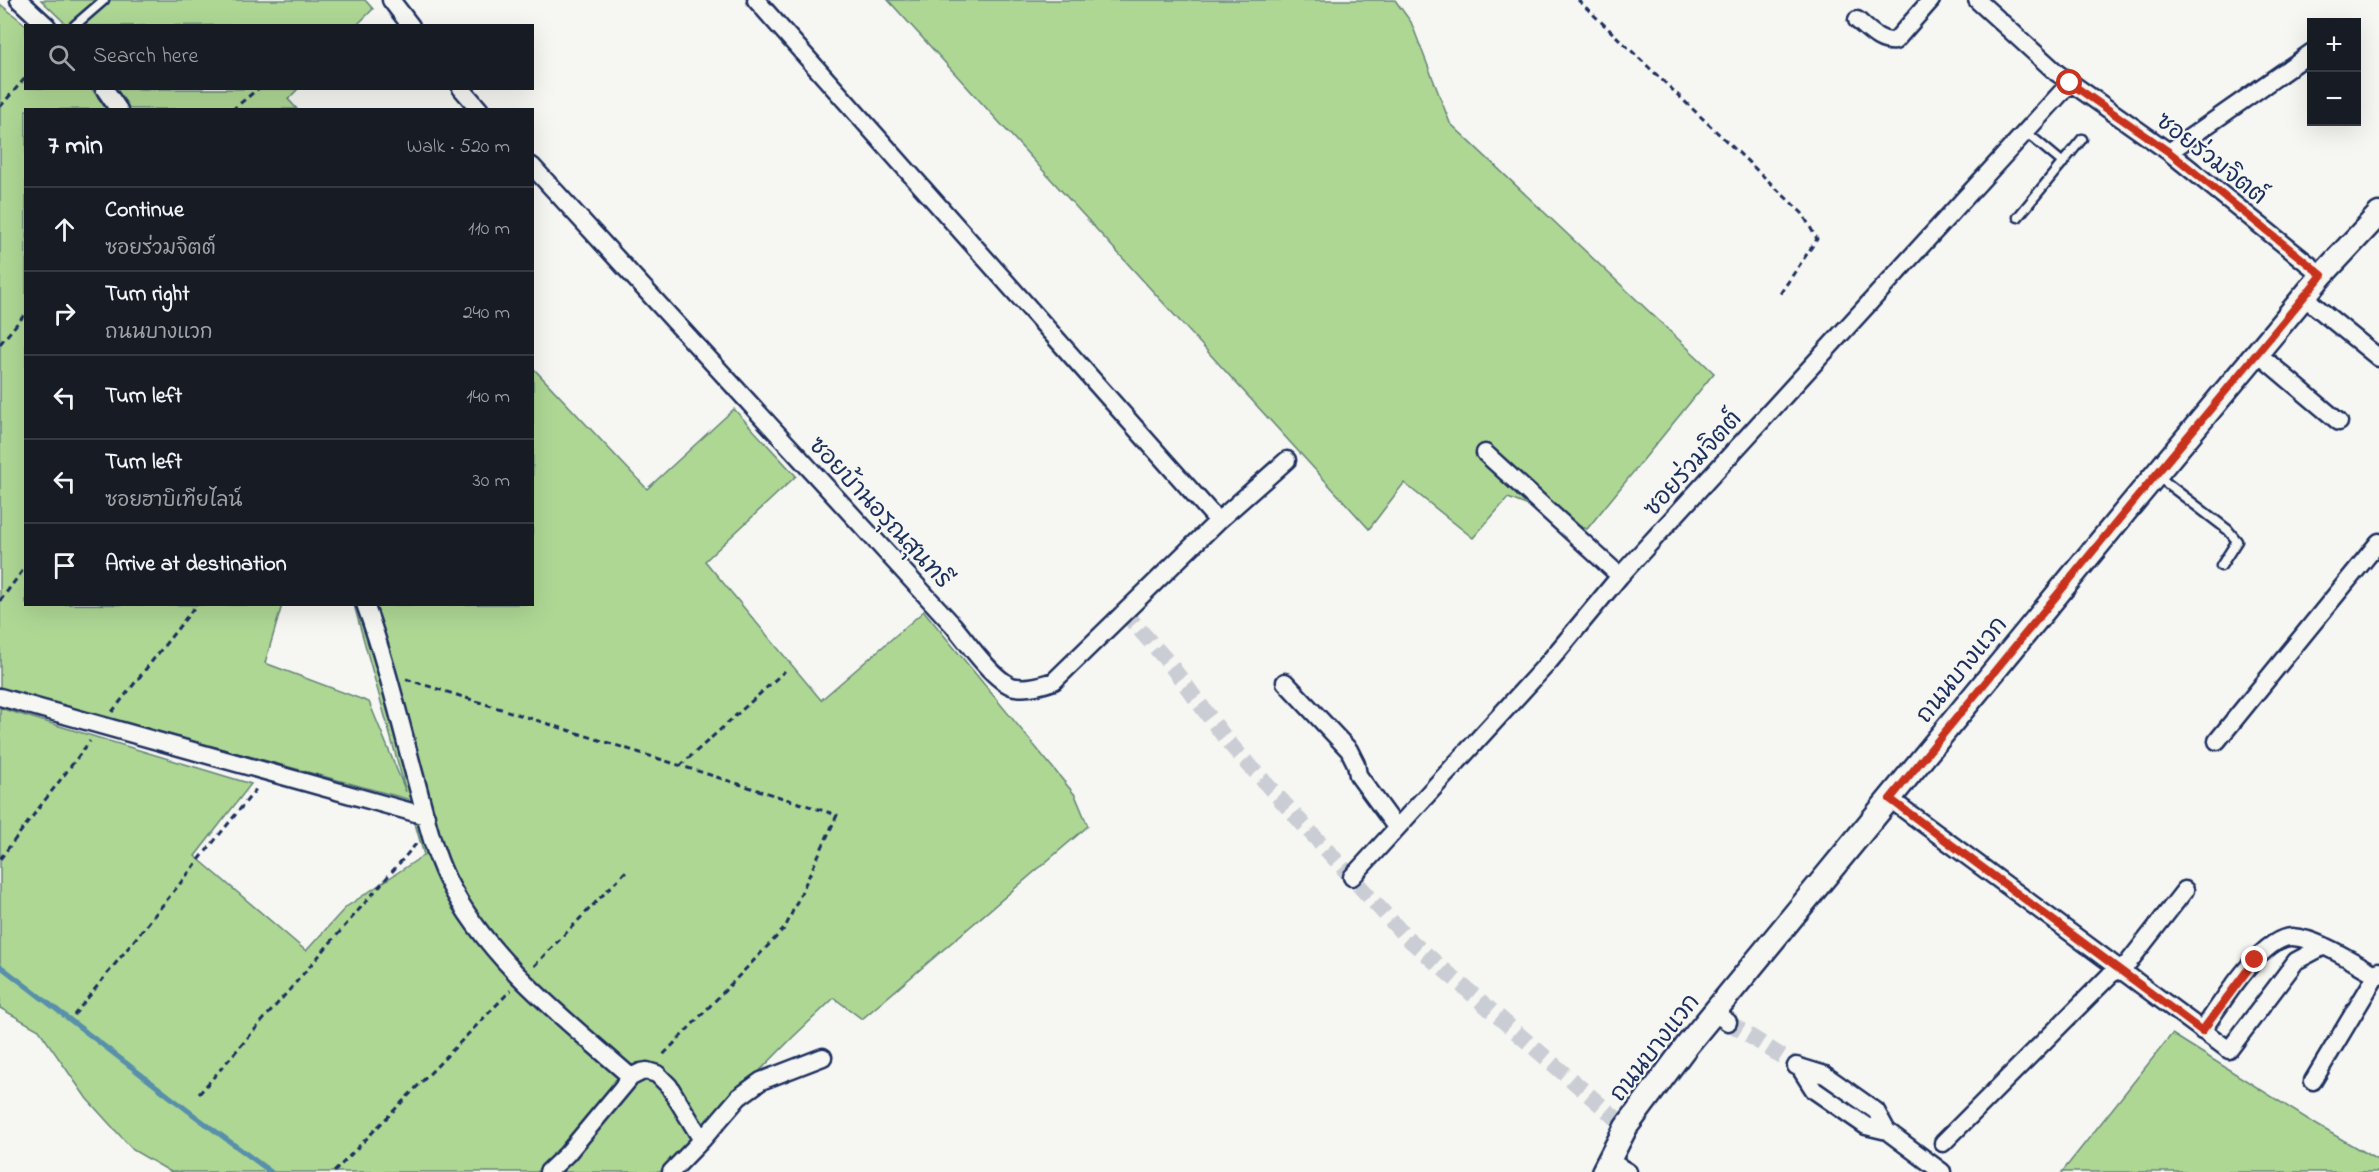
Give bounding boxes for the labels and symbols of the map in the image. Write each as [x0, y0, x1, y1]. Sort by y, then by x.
route start [2056, 69, 2082, 95]
street label: ซอยร่วมจิตต์ [2147, 104, 2274, 215]
street label: ซอยร่วมจิตต์ [1636, 403, 1751, 526]
street label: ซอยบ้านอรุณสุนทรี [799, 430, 959, 598]
street label: ถนนบางแวก [1909, 609, 2017, 732]
route end [2241, 946, 2267, 972]
street label: ถนนบางแวก [1602, 987, 1710, 1110]

